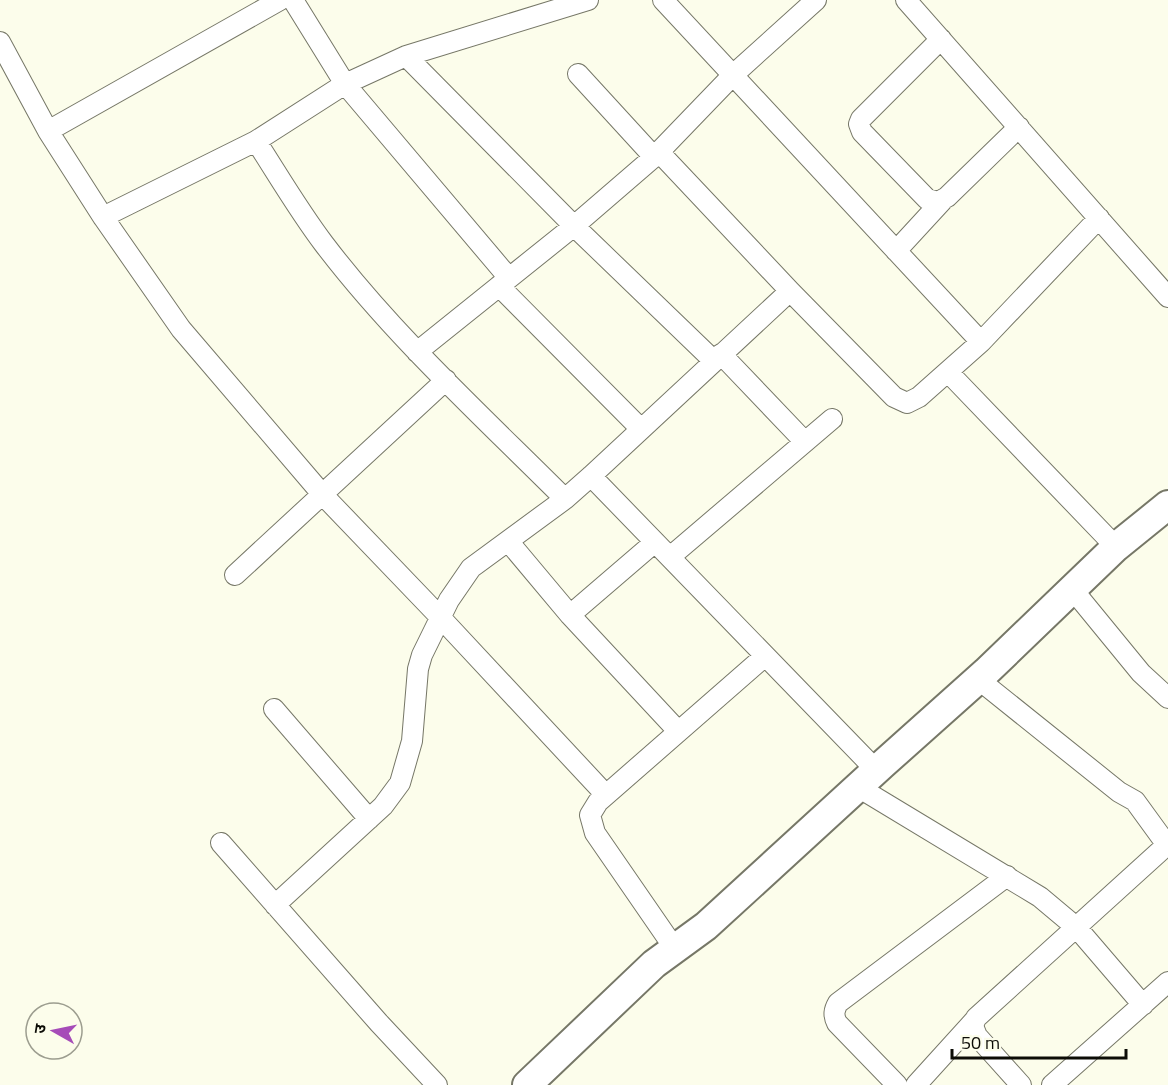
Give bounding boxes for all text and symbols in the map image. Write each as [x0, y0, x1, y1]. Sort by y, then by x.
north arrow [24, 1001, 84, 1061]
text: उ [27, 1022, 52, 1035]
scale bar [952, 1022, 1126, 1060]
text: 50 m [961, 1029, 1000, 1056]

